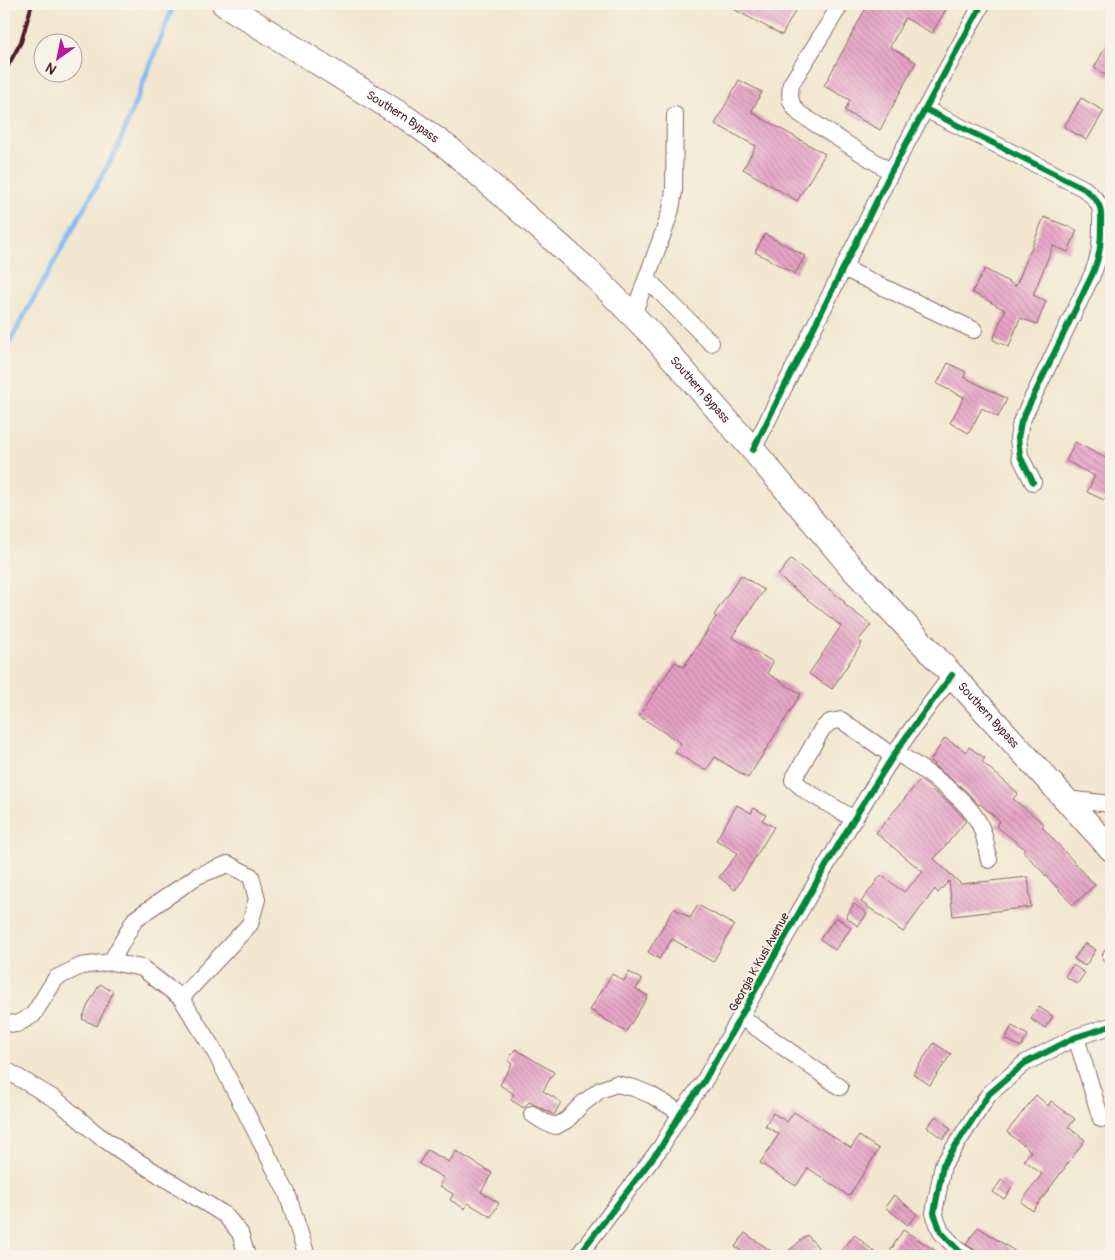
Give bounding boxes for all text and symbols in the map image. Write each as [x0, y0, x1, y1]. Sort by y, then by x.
north arrow [32, 32, 82, 82]
text: N [43, 59, 60, 78]
street label: Southern Bypass [363, 88, 442, 147]
street label: Southern Bypass [666, 353, 733, 427]
street label: Southern Bypass [954, 679, 1022, 752]
street label: Georgia K Kusi Avenue [726, 910, 793, 1014]

